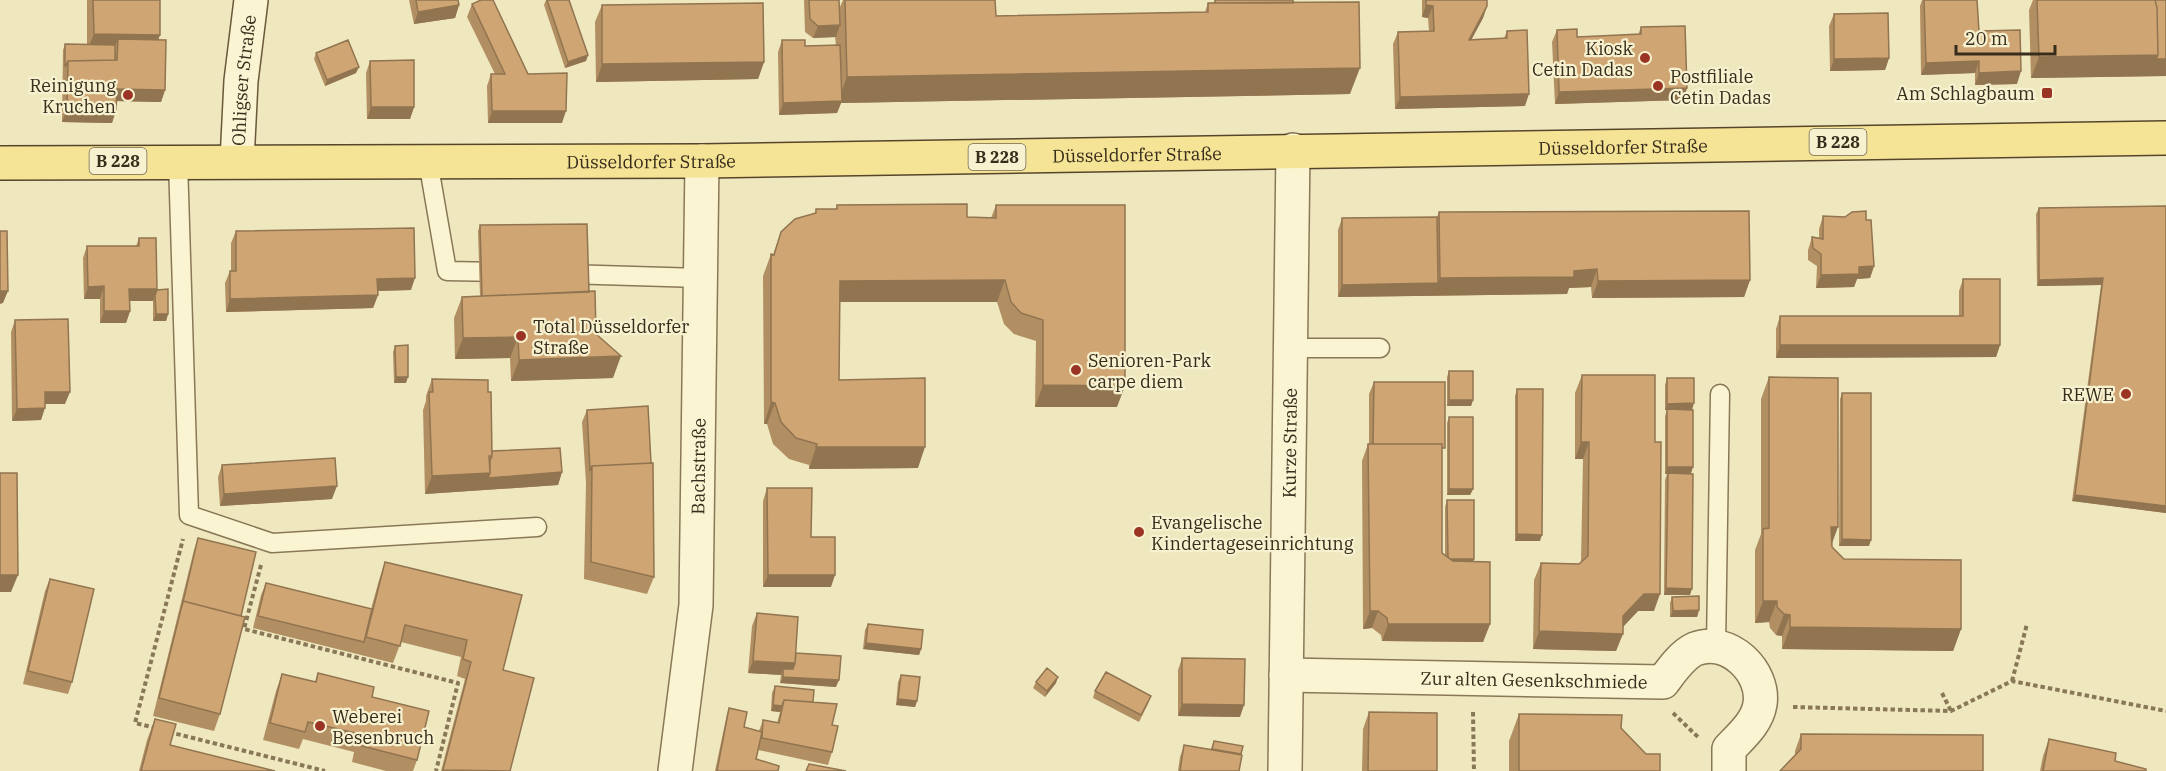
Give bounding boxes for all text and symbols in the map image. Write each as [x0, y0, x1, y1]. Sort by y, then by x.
street label: Ohligser Straße [226, 13, 261, 146]
scale bar [1956, 18, 2055, 56]
text: 20 m [1965, 27, 2008, 50]
place label: Kiosk Cetin Dadas [1532, 37, 1633, 81]
marker: Kiosk Cetin Dadas [1638, 51, 1652, 65]
place label: Postfiliale Cetin Dadas [1670, 65, 1771, 109]
place label: Reinigung Kruchen [29, 74, 116, 118]
marker: Postfiliale Cetin Dadas [1651, 79, 1665, 93]
place label: Am Schlagbaum [1896, 82, 2035, 105]
marker: Am Schlagbaum [2040, 86, 2054, 100]
marker: Reinigung Kruchen [121, 88, 135, 102]
road number: B 228 [1810, 129, 1866, 155]
street label: Düsseldorfer Straße [1538, 134, 1708, 159]
street label: Düsseldorfer Straße [1052, 141, 1222, 167]
road number: B 228 [968, 144, 1026, 170]
road number: B 228 [90, 148, 146, 174]
street label: Düsseldorfer Straße [566, 149, 736, 173]
place label: Total Düsseldorfer Straße [533, 315, 689, 359]
marker: Total Düsseldorfer Straße [514, 329, 528, 343]
place label: Senioren-Park carpe diem [1088, 349, 1212, 393]
marker: Senioren-Park carpe diem [1069, 363, 1083, 377]
place label: REWE [2061, 383, 2114, 406]
marker: REWE [2119, 387, 2133, 401]
street label: Kurze Straße [1277, 388, 1301, 498]
street label: Bachstraße [686, 418, 710, 515]
place label: Evangelische Kindertageseinrichtung [1151, 511, 1354, 555]
marker: Evangelische Kindertageseinrichtung [1132, 525, 1146, 539]
street label: Zur alten Gesenkschmiede [1420, 666, 1648, 693]
place label: Weberei Besenbruch [332, 705, 434, 749]
marker: Weberei Besenbruch [313, 719, 327, 733]

